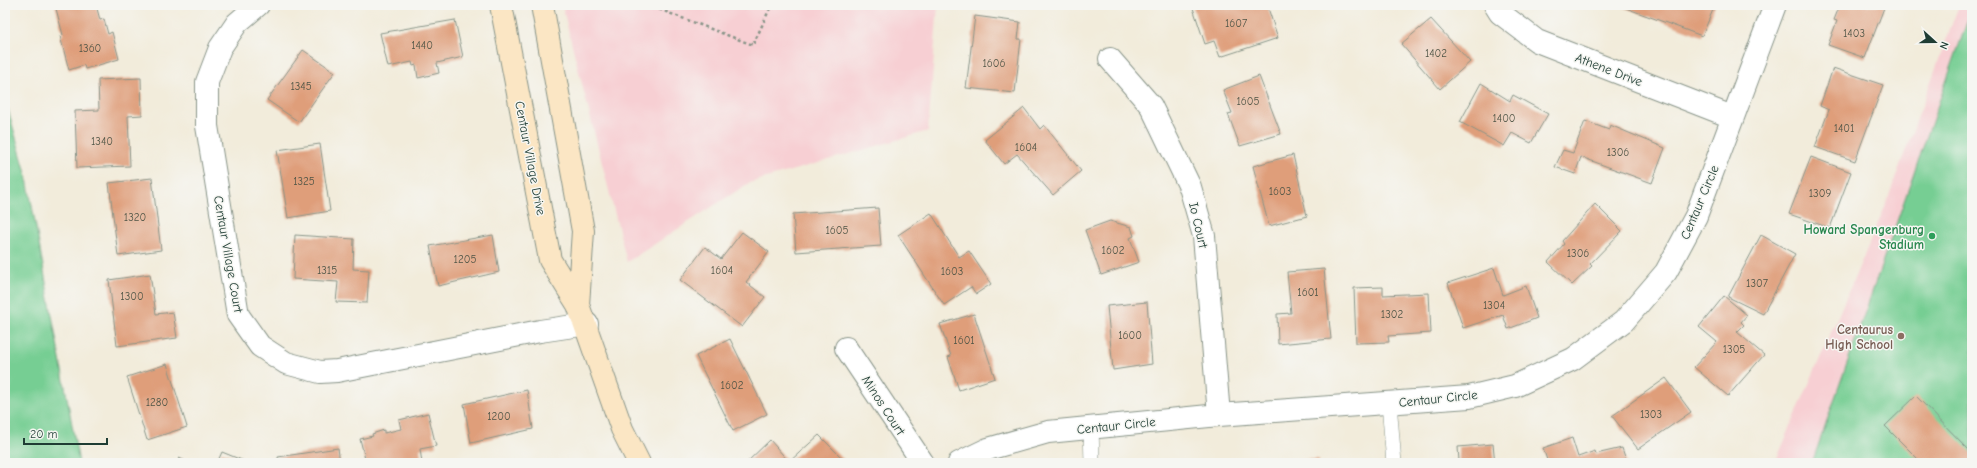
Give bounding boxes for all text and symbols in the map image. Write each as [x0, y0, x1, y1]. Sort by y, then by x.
house number: 1607 [1225, 17, 1247, 30]
north arrow [1915, 22, 1955, 62]
house number: 1403 [1843, 27, 1865, 40]
house number: 1440 [411, 39, 433, 52]
text: N [1937, 40, 1951, 51]
house number: 1360 [79, 42, 101, 55]
house number: 1402 [1425, 47, 1447, 60]
street label: Athene Drive [1573, 50, 1645, 89]
house number: 1606 [983, 57, 1006, 70]
house number: 1345 [290, 80, 312, 93]
house number: 1605 [1237, 95, 1260, 108]
street label: Centaur Village Drive [512, 100, 549, 217]
house number: 1400 [1492, 112, 1516, 125]
house number: 1401 [1834, 122, 1854, 135]
house number: 1340 [91, 135, 113, 148]
house number: 1604 [1015, 141, 1037, 154]
house number: 1306 [1607, 146, 1629, 159]
street label: Centaur Circle [1677, 162, 1722, 242]
house number: 1325 [293, 175, 315, 188]
house number: 1603 [1269, 185, 1291, 198]
house number: 1309 [1809, 187, 1831, 200]
street label: Centaur Village Court [211, 195, 246, 315]
street label: Io Court [1186, 201, 1211, 251]
house number: 1320 [124, 211, 146, 224]
place label: Howard Spangenburg Stadium [1803, 222, 1924, 252]
house number: 1605 [826, 224, 849, 237]
marker: Howard Spangenburg Stadium [1927, 231, 1937, 241]
house number: 1602 [1102, 244, 1125, 257]
house number: 1306 [1567, 247, 1589, 260]
house number: 1205 [454, 253, 476, 266]
house number: 1315 [317, 264, 337, 277]
house number: 1604 [711, 264, 733, 277]
house number: 1603 [941, 265, 963, 278]
house number: 1307 [1746, 277, 1768, 290]
house number: 1601 [1297, 286, 1319, 299]
house number: 1300 [120, 290, 144, 303]
house number: 1304 [1483, 299, 1505, 312]
house number: 1302 [1381, 308, 1403, 321]
place label: Centaurus High School [1825, 322, 1893, 352]
house number: 1600 [1118, 329, 1142, 342]
marker: Centaurus High School [1896, 331, 1906, 341]
house number: 1601 [953, 334, 975, 347]
house number: 1305 [1723, 343, 1745, 356]
street label: Minos Court [859, 373, 909, 439]
house number: 1602 [721, 379, 744, 392]
street label: Centaur Circle [1398, 387, 1479, 410]
house number: 1280 [146, 396, 168, 409]
house number: 1303 [1640, 408, 1662, 421]
house number: 1200 [487, 410, 511, 423]
street label: Centaur Circle [1076, 414, 1157, 437]
scale bar [24, 420, 107, 446]
text: 20 m [30, 427, 58, 441]

